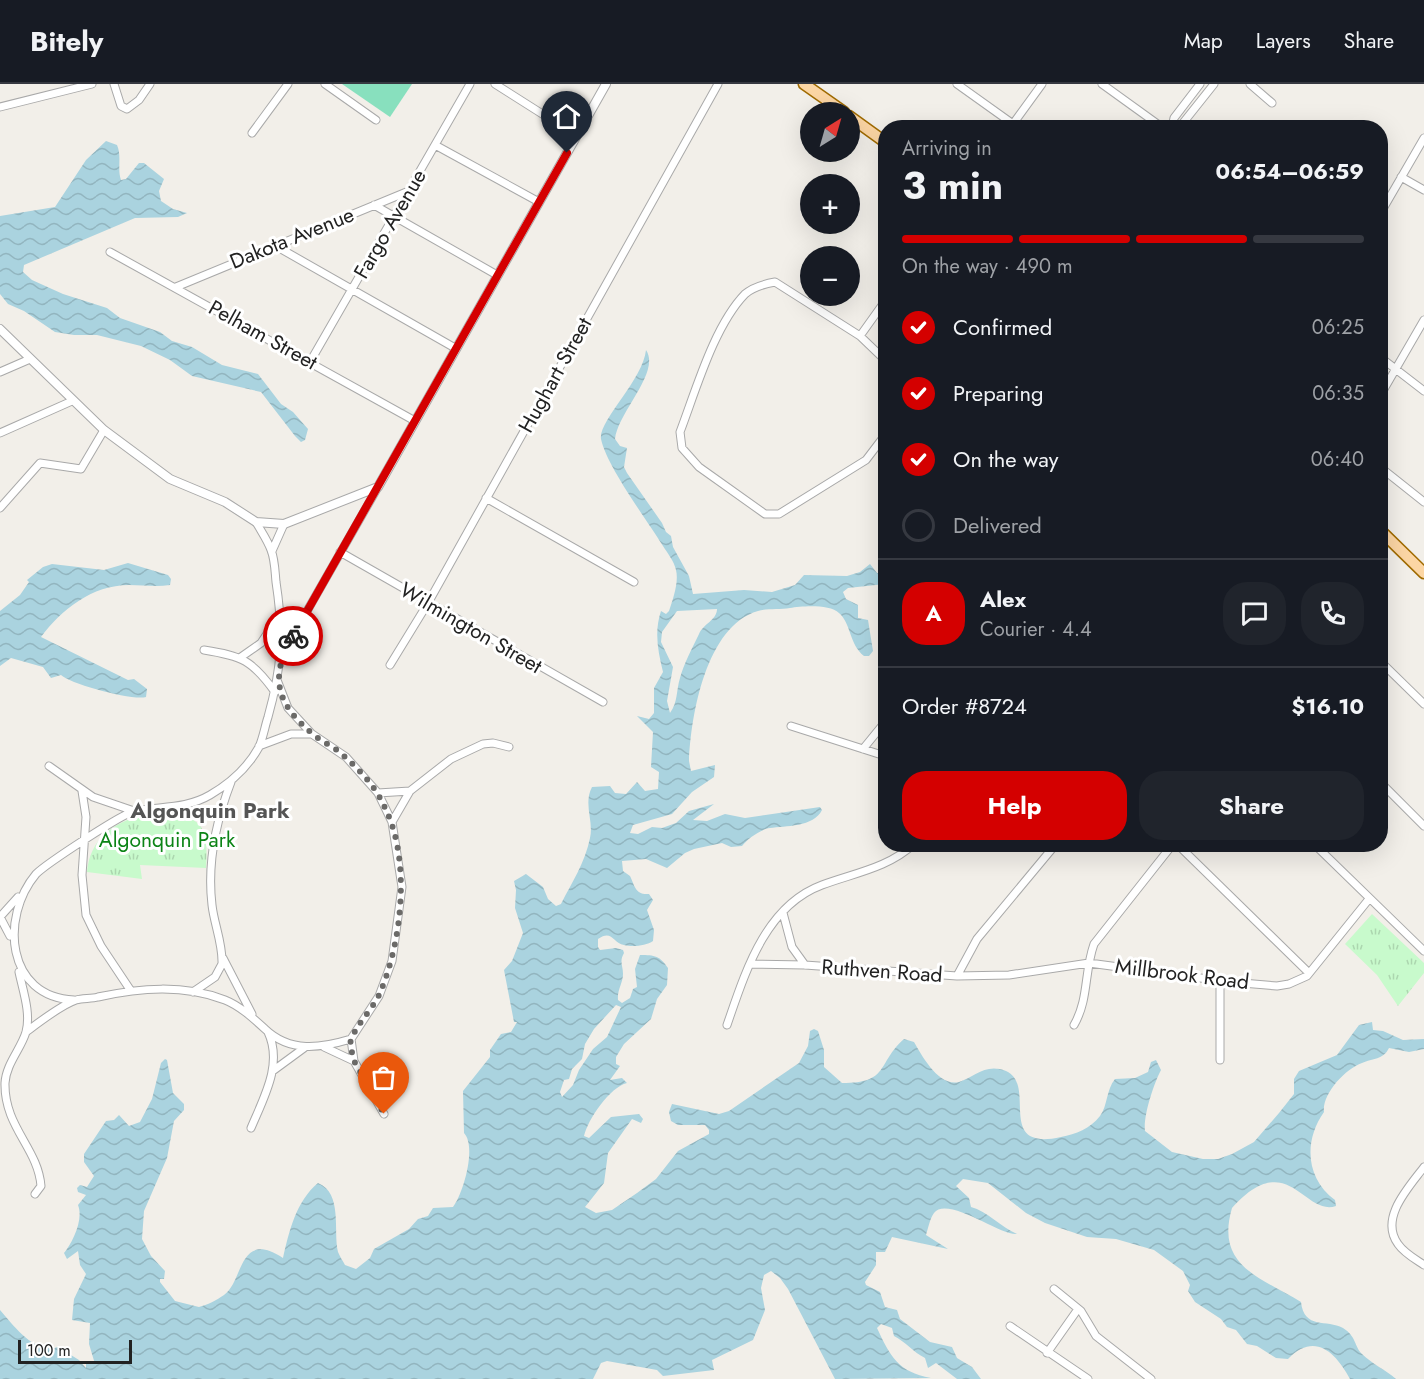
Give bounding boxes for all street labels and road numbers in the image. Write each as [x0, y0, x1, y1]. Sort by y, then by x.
street label: Fargo Avenue [347, 164, 434, 284]
street label: Dakota Avenue [225, 199, 359, 277]
street label: Pelham Street [203, 293, 323, 377]
street label: Hughart Street [511, 312, 599, 438]
street label: Wilmington Street [394, 575, 548, 681]
street label: Millbrook Road [1113, 951, 1251, 997]
street label: Ruthven Road [821, 952, 943, 990]

